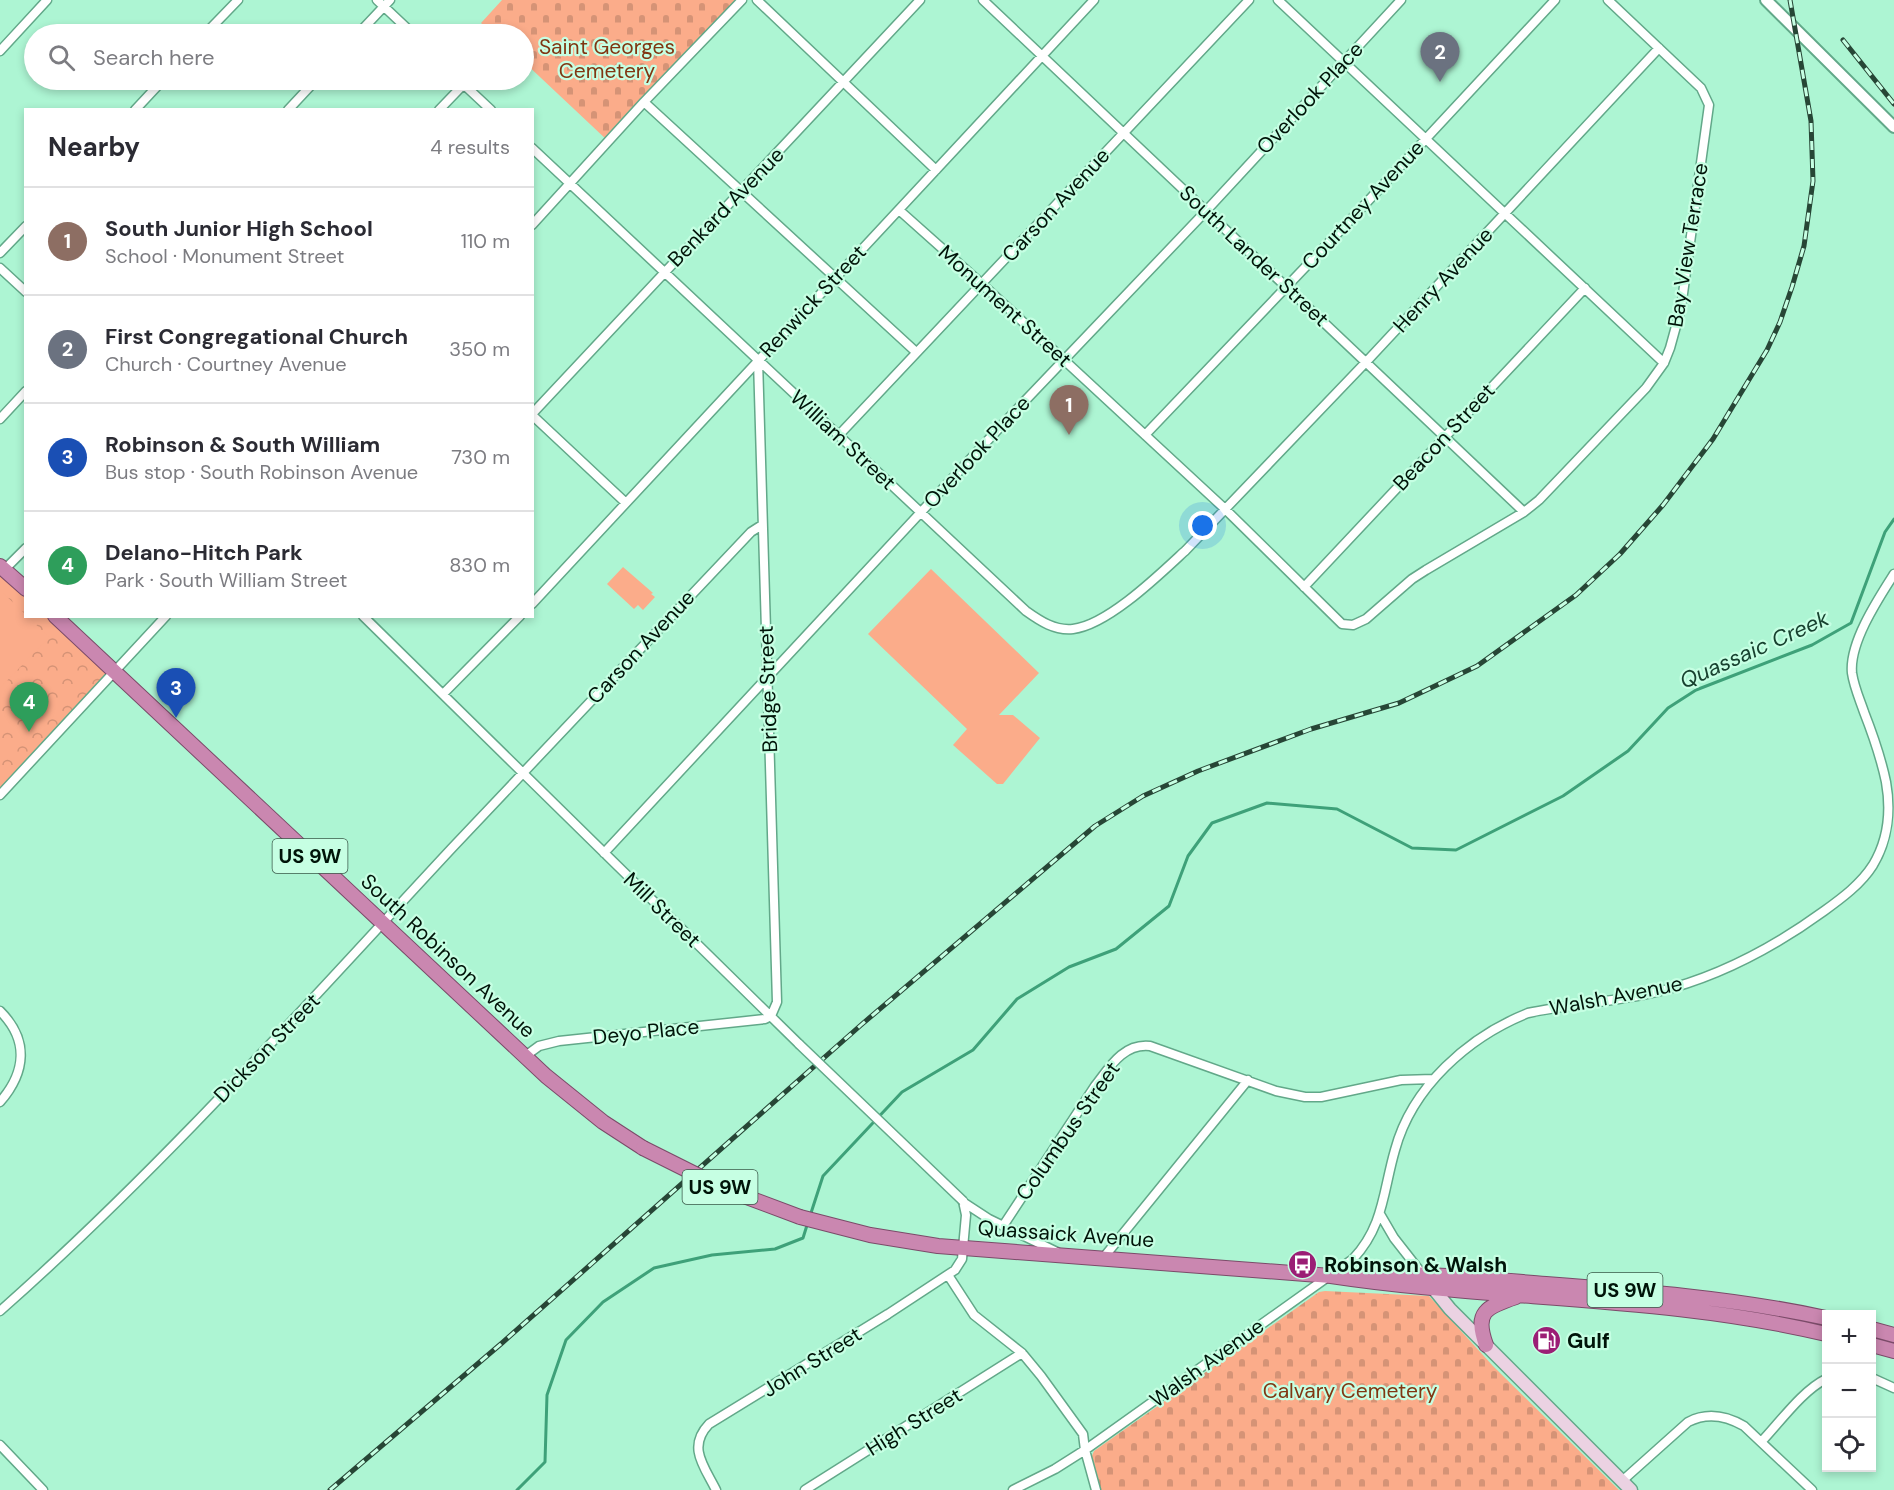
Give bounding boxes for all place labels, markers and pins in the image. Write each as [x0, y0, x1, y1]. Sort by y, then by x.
pin: 2 [1420, 32, 1460, 82]
pin: 1 [1050, 386, 1088, 435]
pin: 3 [156, 668, 195, 718]
pin: 4 [9, 682, 48, 732]
bus stop icon: Robinson & Walsh [1287, 1249, 1319, 1281]
place label: Robinson & Walsh [1324, 1251, 1507, 1279]
fuel station icon: Gulf [1530, 1325, 1562, 1357]
place label: Gulf [1567, 1327, 1610, 1355]

